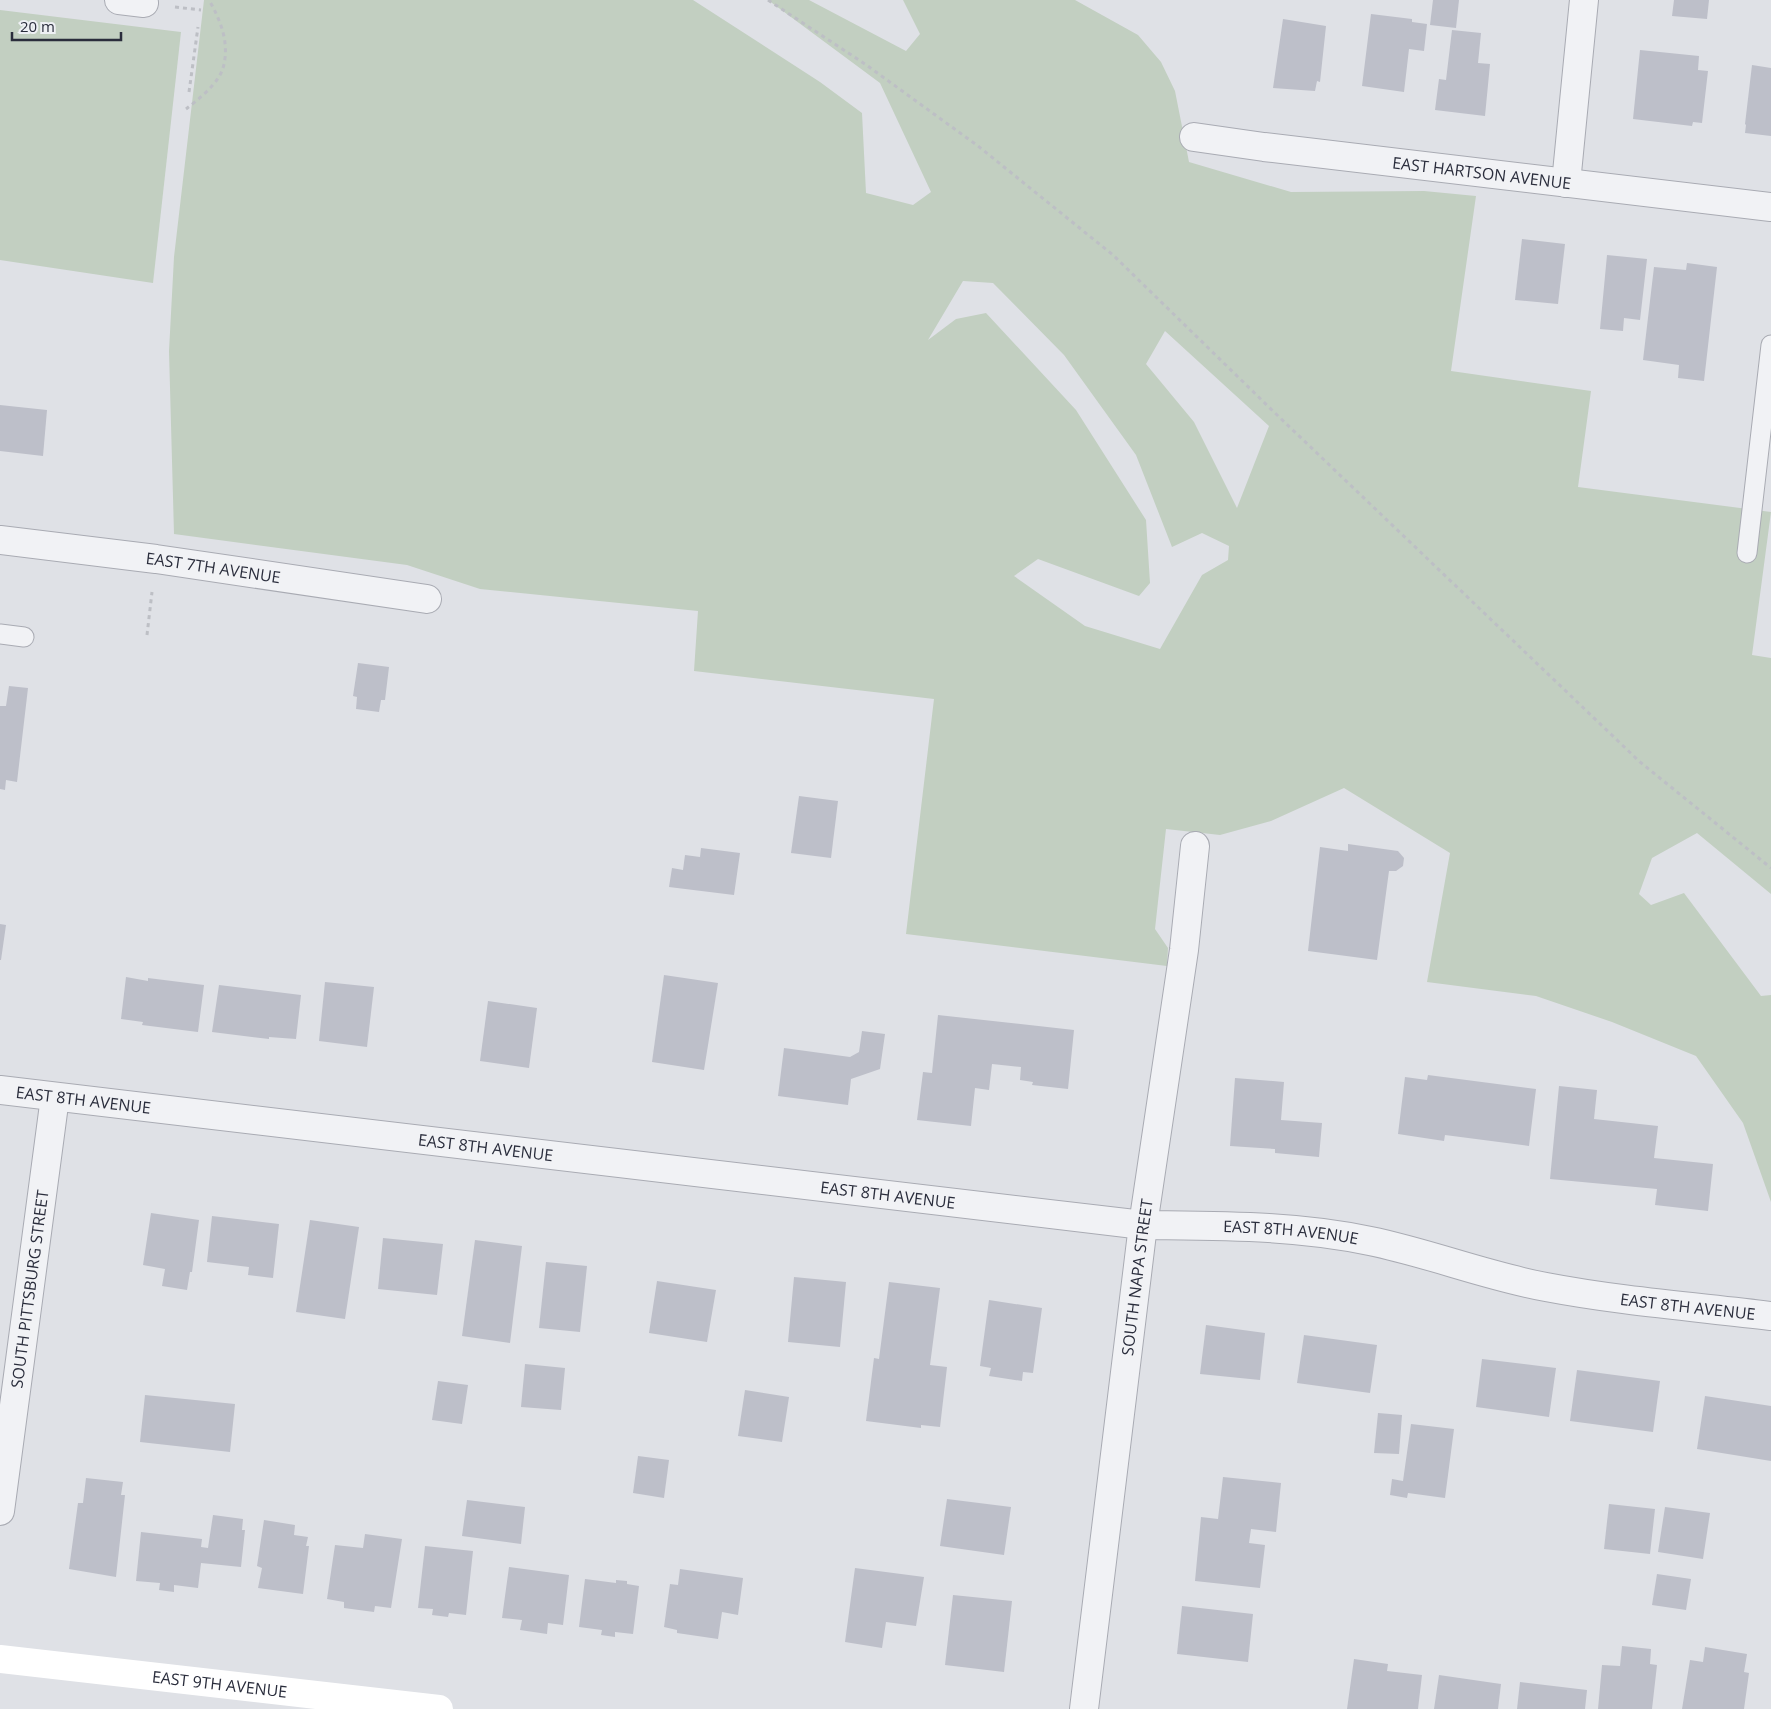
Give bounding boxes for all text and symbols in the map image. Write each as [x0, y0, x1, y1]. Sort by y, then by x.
scale bar [12, 10, 121, 42]
text: 20 m [20, 16, 55, 36]
street label: EAST HARTSON AVENUE [1391, 151, 1572, 194]
street label: EAST 7TH AVENUE [145, 547, 282, 588]
street label: EAST 8TH AVENUE [15, 1081, 152, 1119]
street label: EAST 8TH AVENUE [417, 1128, 554, 1166]
street label: EAST 8TH AVENUE [819, 1176, 957, 1214]
street label: SOUTH PITTSBURG STREET [5, 1188, 54, 1389]
street label: SOUTH NAPA STREET [1116, 1197, 1158, 1357]
street label: EAST 8TH AVENUE [1223, 1215, 1360, 1249]
street label: EAST 8TH AVENUE [1619, 1288, 1757, 1325]
street label: EAST 9TH AVENUE [151, 1665, 288, 1703]

